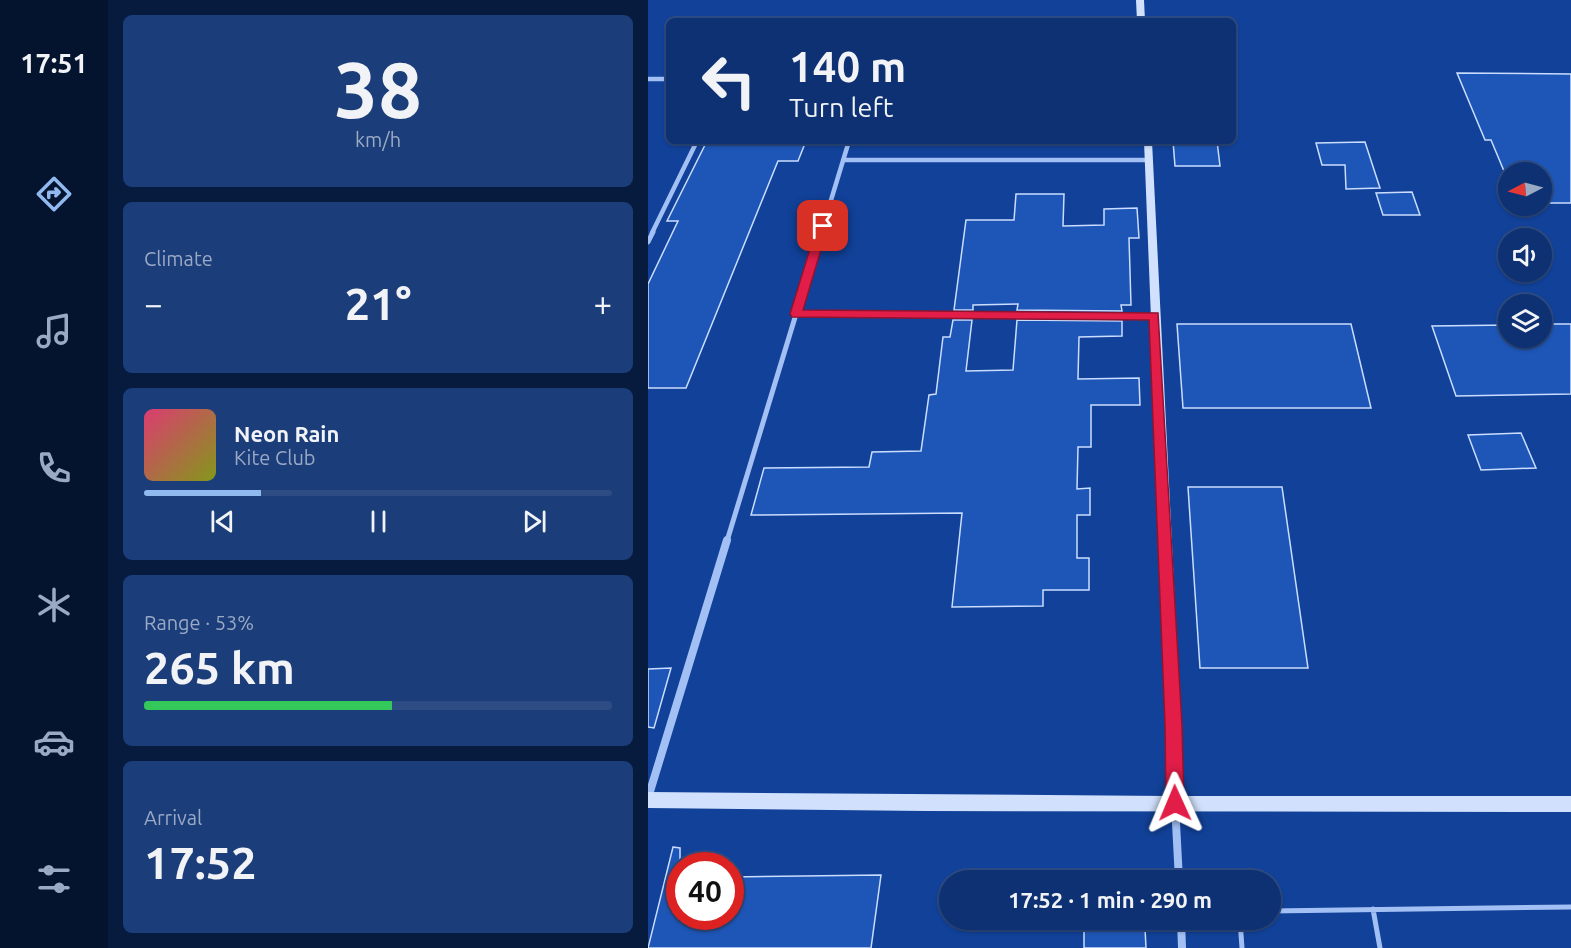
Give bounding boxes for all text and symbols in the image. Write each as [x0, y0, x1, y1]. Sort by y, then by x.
icon: left [690, 42, 768, 120]
text: 140 m [789, 43, 906, 90]
text: 38 [334, 45, 422, 133]
text: 17:51 [20, 48, 88, 78]
text: Turn left [789, 92, 893, 122]
text: km/h [355, 128, 401, 151]
north arrow [1498, 162, 1552, 216]
map controls [1498, 162, 1552, 348]
icon: directions [33, 173, 75, 215]
pin [797, 200, 848, 251]
icon: arrive [806, 209, 839, 242]
button: sound [1498, 228, 1552, 282]
text: Climate [144, 247, 213, 270]
text: 21° [345, 278, 411, 329]
text: − [144, 285, 163, 322]
text: + [593, 285, 612, 322]
button: layers [1498, 294, 1552, 348]
icon: music [33, 310, 75, 352]
text: Neon Rain [234, 421, 339, 446]
text: Kite Club [234, 446, 316, 469]
icon: phone [33, 447, 75, 489]
icon: previous [206, 505, 239, 538]
icon: pause [362, 505, 395, 538]
icon: next [518, 505, 551, 538]
icon: climate [33, 584, 75, 626]
text: Range · 53% [144, 611, 254, 634]
text: 265 km [144, 642, 295, 693]
icon: car [33, 721, 75, 763]
position arrow [1143, 771, 1207, 835]
text: Arrival [144, 806, 202, 829]
text: 17:52 [144, 837, 257, 888]
speed limit sign: 40 [666, 852, 744, 930]
icon: filters [33, 858, 75, 900]
text: 17:52 · 1 min · 290 m [1008, 887, 1212, 912]

